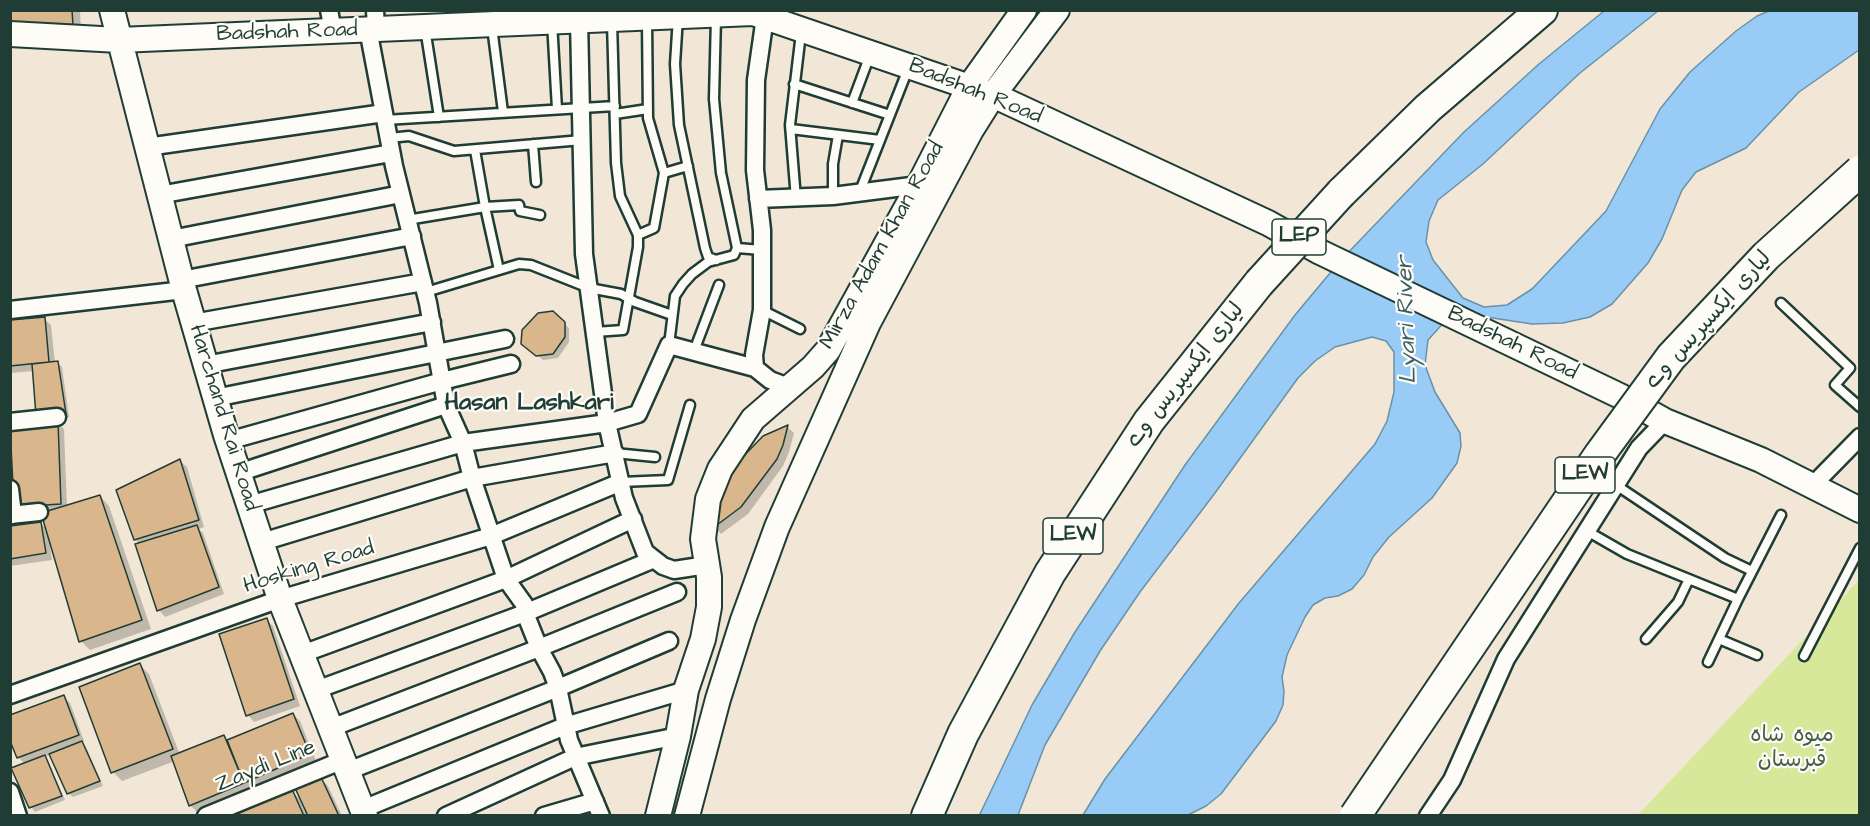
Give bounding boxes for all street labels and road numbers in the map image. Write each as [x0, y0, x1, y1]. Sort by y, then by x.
street label: Badshah Road [216, 17, 358, 49]
street label: Badshah Road [904, 53, 1046, 131]
street label: Mirza Adam Khan Road [815, 138, 951, 354]
road number: LEP [1272, 219, 1326, 255]
street label: لیاری ایکسپریس وے [1640, 247, 1778, 395]
street label: لیاری ایکسپریس وے [1121, 298, 1251, 454]
street label: Badshah Road [1443, 301, 1581, 387]
street label: Harchand Rai Road [182, 322, 264, 514]
road number: LEW [1555, 457, 1615, 493]
road number: LEW [1043, 518, 1103, 554]
street label: Hosking Road [240, 536, 378, 600]
street label: Zaydi Line [212, 735, 320, 799]

